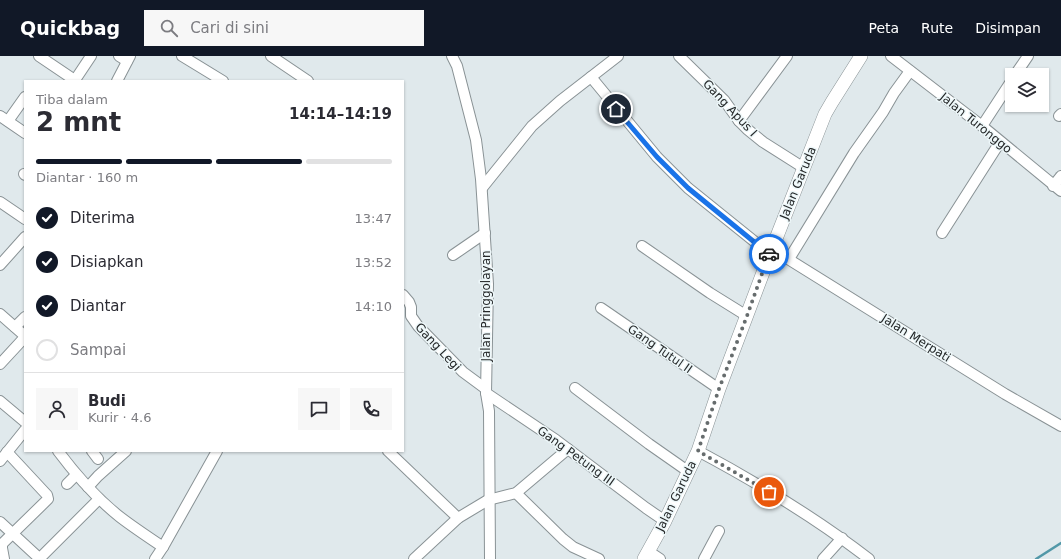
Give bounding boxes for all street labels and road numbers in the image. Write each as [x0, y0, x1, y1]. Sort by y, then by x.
street label: Gang Apus I [700, 77, 760, 139]
street label: Jalan Turonggo [937, 89, 1015, 156]
street label: Jalan Garuda [777, 145, 819, 222]
street label: Jalan Pringgolayan [479, 250, 493, 363]
street label: Jalan Merpati [878, 311, 953, 365]
street label: Gang Legi [412, 320, 464, 374]
street label: Gang Tutul II [625, 322, 695, 376]
street label: Gang Petung III [535, 423, 617, 489]
street label: Jalan Garuda [652, 458, 699, 535]

